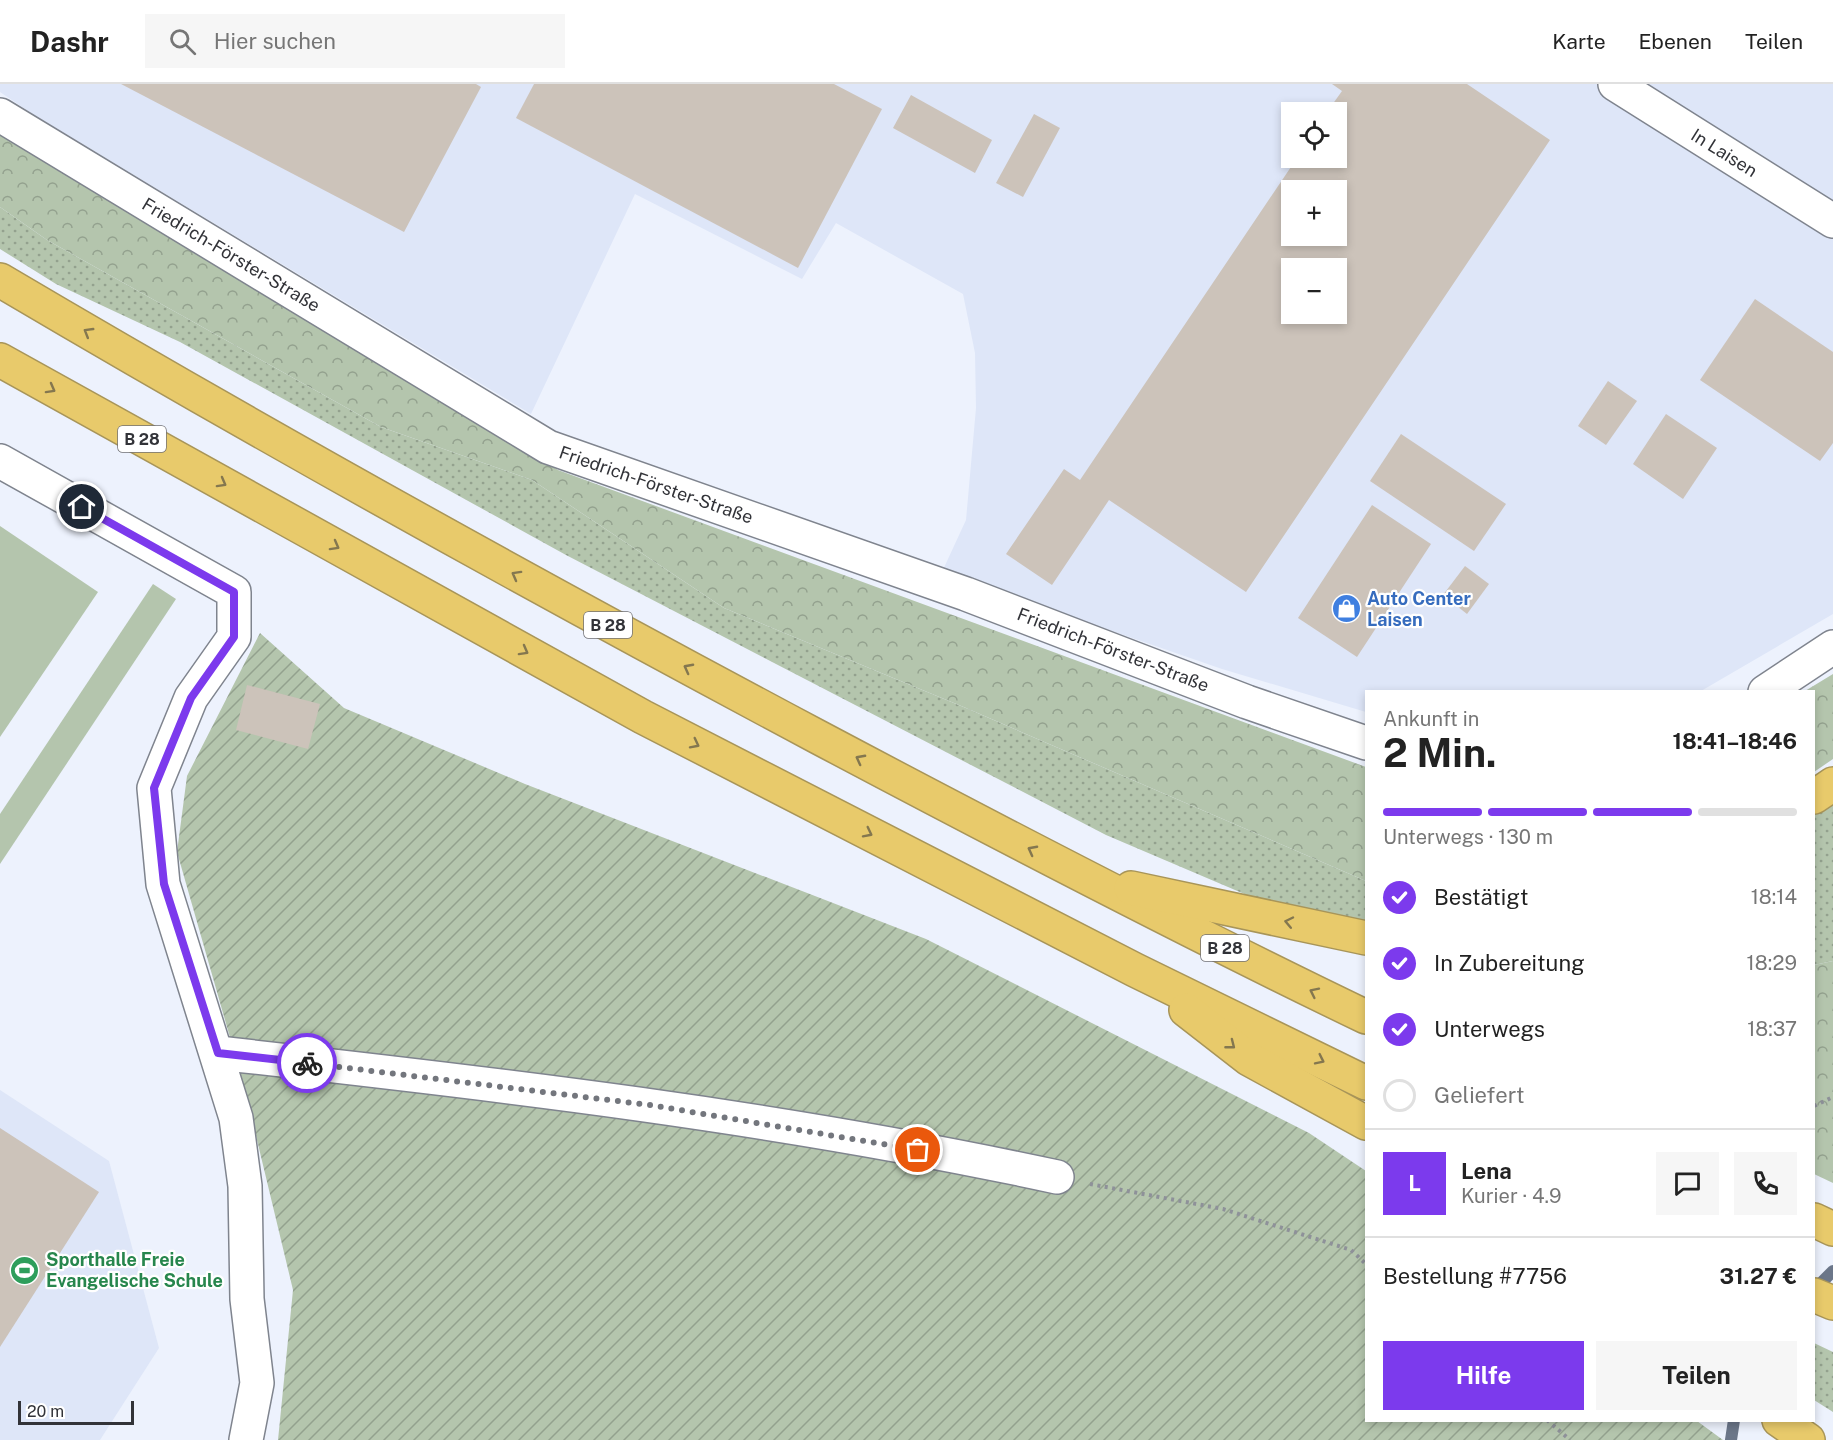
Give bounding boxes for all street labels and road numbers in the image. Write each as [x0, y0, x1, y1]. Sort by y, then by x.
street label: In Laisen [1687, 124, 1761, 181]
street label: Friedrich-Förster-Straße [139, 193, 324, 316]
road number: B 28 [118, 426, 166, 452]
street label: Friedrich-Förster-Straße [556, 441, 756, 528]
street label: Friedrich-Förster-Straße [1014, 603, 1212, 696]
road number: B 28 [584, 612, 632, 638]
road number: B 28 [1201, 935, 1249, 961]

